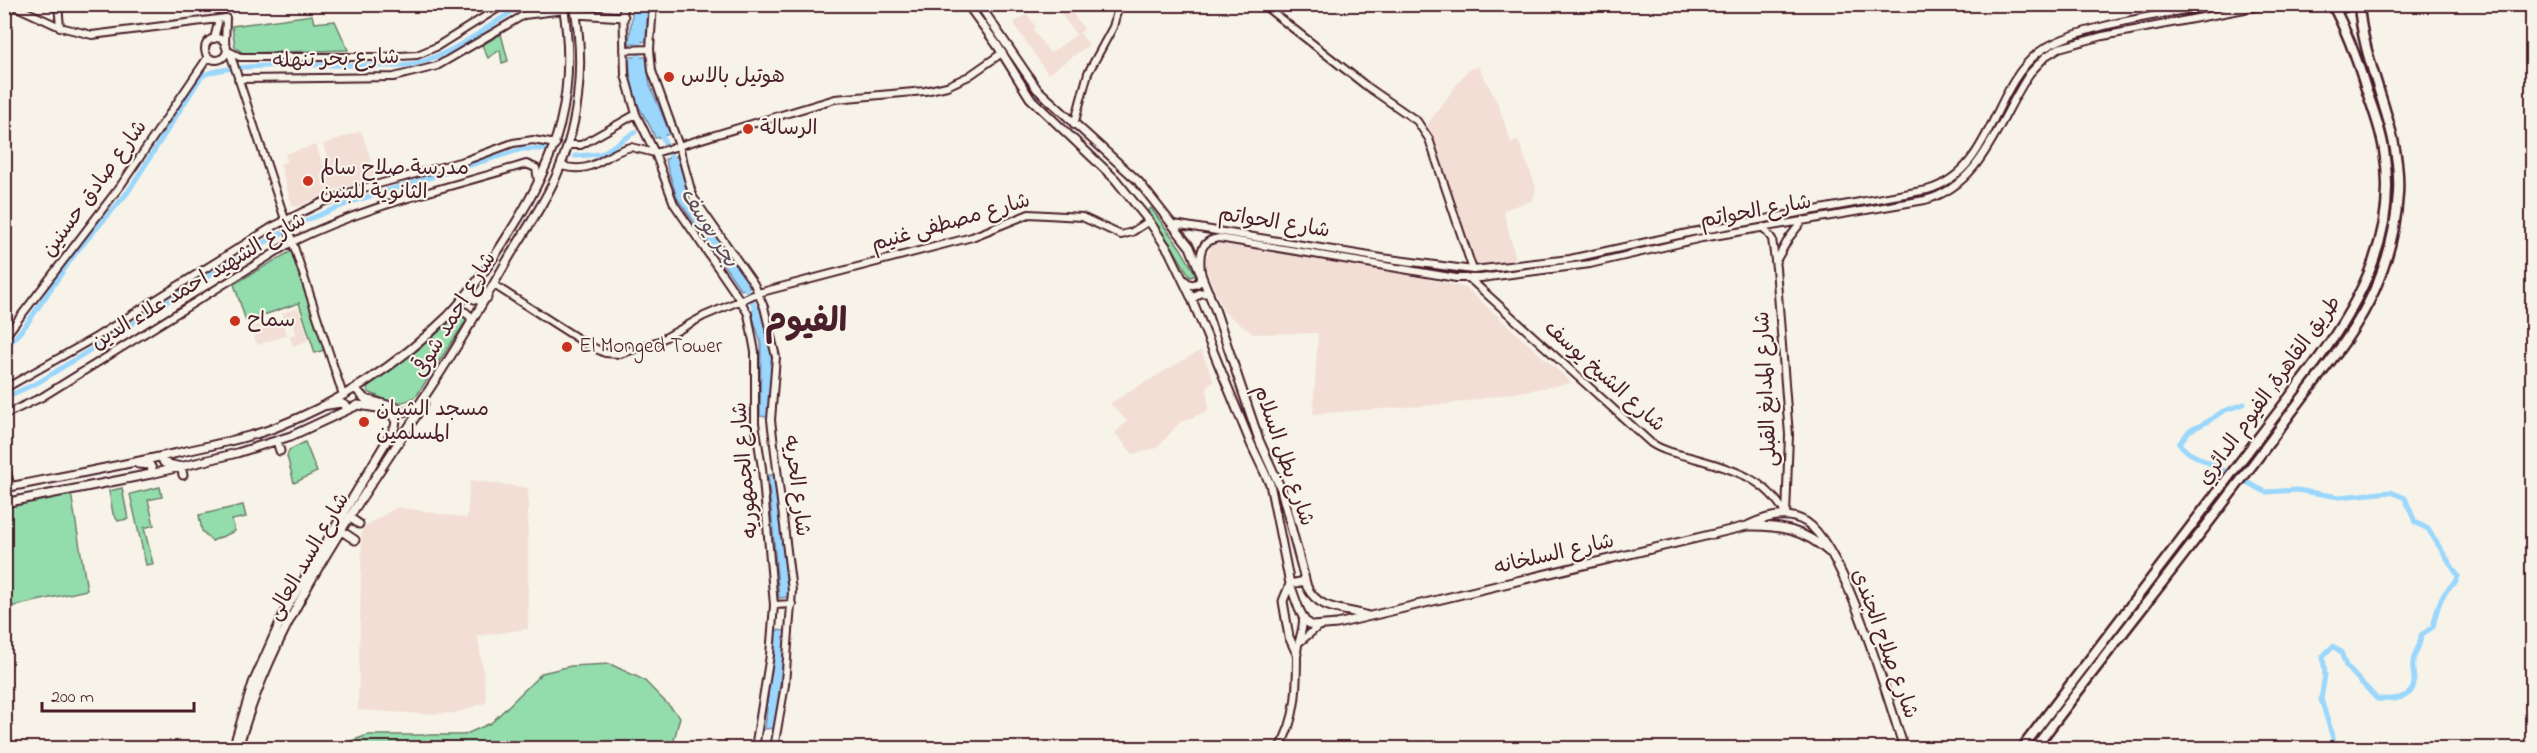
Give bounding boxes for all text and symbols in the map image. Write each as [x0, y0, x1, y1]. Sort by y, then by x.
street label: شارع بحر تنهله [272, 43, 400, 77]
place label: هوتيل بالاس [681, 62, 785, 92]
marker: هوتيل بالاس [662, 70, 676, 84]
street label: شارع صادق حسنين [35, 114, 155, 264]
place label: الرسالة [760, 114, 818, 144]
marker: الرسالة [741, 122, 755, 136]
place label: مدرسة صلاح سالم الثانوية للبنين [320, 154, 469, 208]
marker: مدرسة صلاح سالم الثانوية للبنين [301, 174, 315, 188]
water label: بحر يوسف [671, 182, 745, 275]
street label: شارع مصطفى غنيم [868, 186, 1034, 260]
street label: شارع الحواتم [1698, 187, 1814, 237]
street label: شارع الحواتم [1216, 199, 1332, 247]
street label: شارع الشهيد احمد علاء الدين [86, 206, 312, 358]
street label: شارع احمد شوقى [406, 246, 504, 384]
street label: طريق القاهرة, الفيوم الدائري [2191, 290, 2349, 492]
district label: الفيوم [765, 299, 847, 347]
place label: سماح [247, 306, 295, 336]
street label: شارع المدابغ القبلى [1748, 310, 1786, 468]
marker: سماح [228, 314, 242, 328]
street label: شارع الشيخ يوسف [1536, 314, 1672, 440]
place label: El Monged Tower [579, 332, 723, 364]
marker: El Monged Tower [560, 340, 574, 354]
street label: شارع بطل السلام [1245, 382, 1321, 530]
place label: مسجد الشبان المسلمين [376, 395, 489, 449]
street label: شارع الجمهوريه [725, 401, 767, 539]
marker: مسجد الشبان المسلمين [357, 415, 371, 429]
street label: شارع الحريه [775, 434, 817, 538]
street label: شارع السد العالى [260, 487, 358, 627]
street label: شارع السلخانه [1491, 527, 1617, 583]
street label: شارع صلاح الجندى [1843, 565, 1925, 723]
scale bar [42, 675, 194, 713]
text: 200 m [51, 685, 94, 711]

